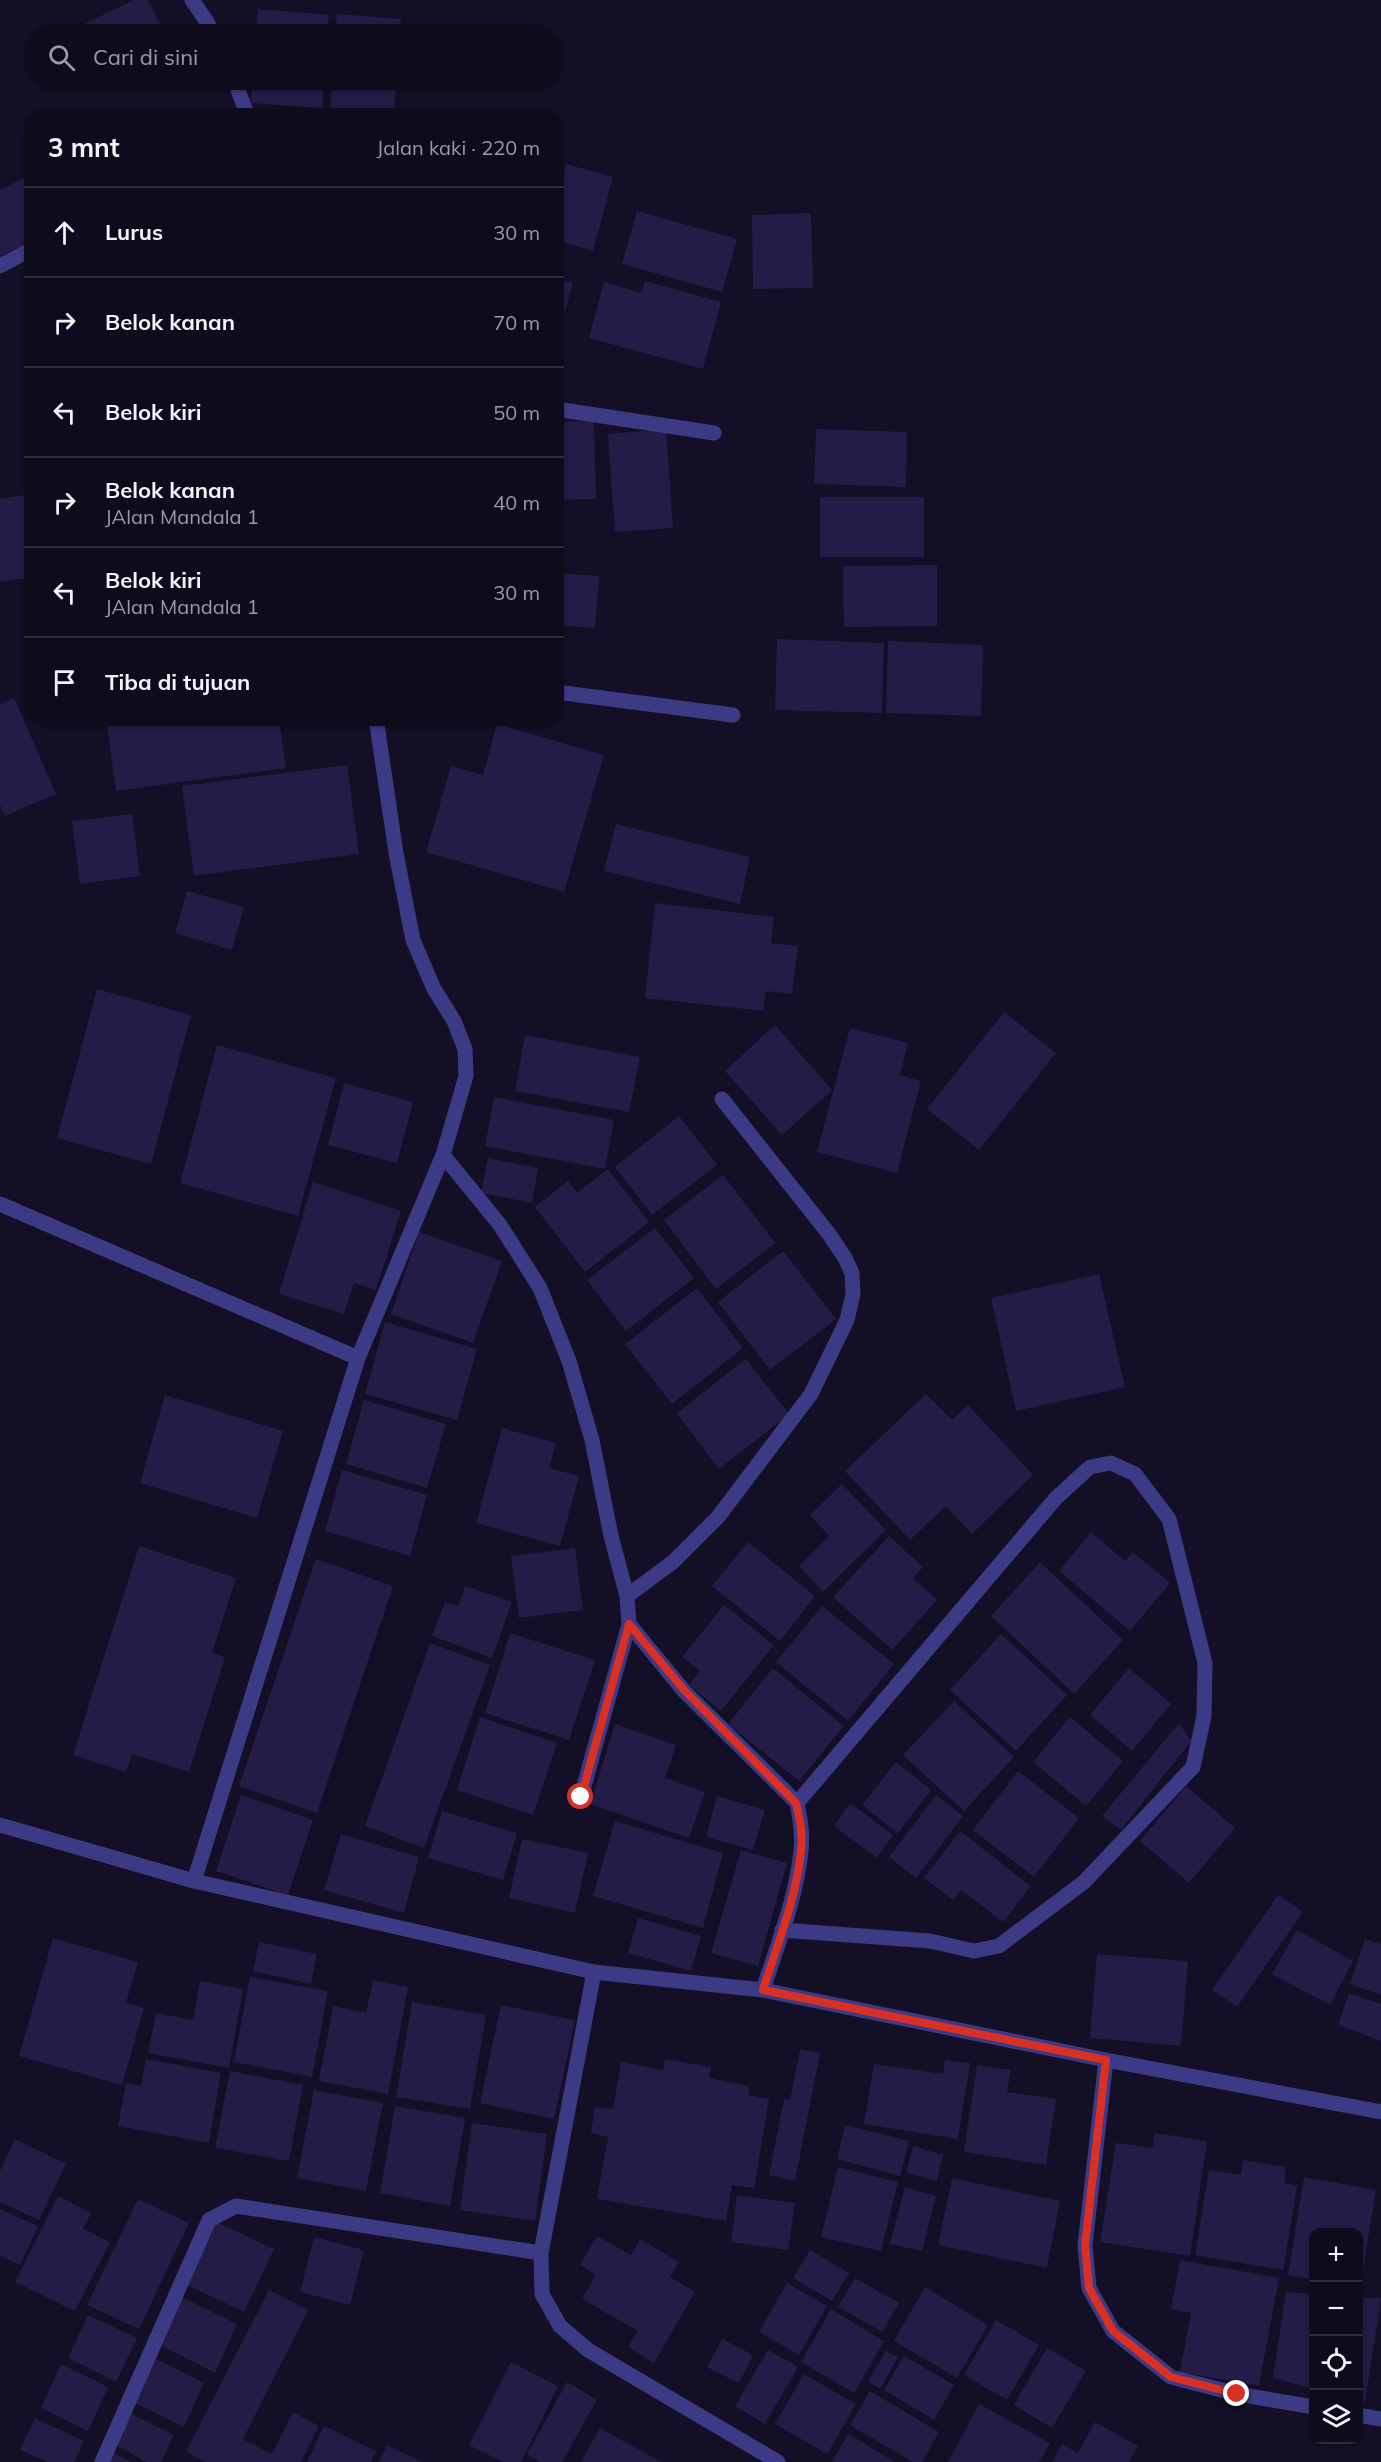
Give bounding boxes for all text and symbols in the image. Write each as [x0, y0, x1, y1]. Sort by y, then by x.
search box [24, 24, 564, 90]
icon: search [45, 41, 78, 74]
text: Cari di sini [93, 43, 198, 71]
text: 3 mnt [48, 131, 120, 164]
text: Jalan kaki · 220 m [377, 135, 540, 160]
icon: ahead [48, 216, 81, 249]
text: Lurus [105, 218, 163, 246]
text: 30 m [493, 220, 540, 245]
icon: right [48, 306, 81, 339]
text: Belok kanan [105, 308, 235, 336]
text: 70 m [493, 310, 540, 335]
icon: left [48, 396, 81, 429]
text: Belok kiri [105, 398, 201, 426]
text: 50 m [493, 400, 540, 425]
text: Belok kanan [105, 476, 235, 504]
icon: right [48, 486, 81, 519]
text: 40 m [493, 490, 540, 515]
text: JAlan Mandala 1 [105, 504, 259, 529]
text: Belok kiri [105, 566, 201, 594]
icon: left [48, 576, 81, 609]
text: 30 m [493, 580, 540, 605]
text: JAlan Mandala 1 [105, 594, 259, 619]
icon: arrive [48, 666, 81, 699]
text: Tiba di tujuan [105, 668, 250, 696]
route start [567, 1783, 593, 1809]
map controls [1309, 2228, 1363, 2444]
button: + [1309, 2228, 1363, 2282]
button: − [1309, 2282, 1363, 2336]
button: locate [1309, 2336, 1363, 2390]
route end [1223, 2380, 1249, 2406]
button: layers [1309, 2390, 1363, 2444]

